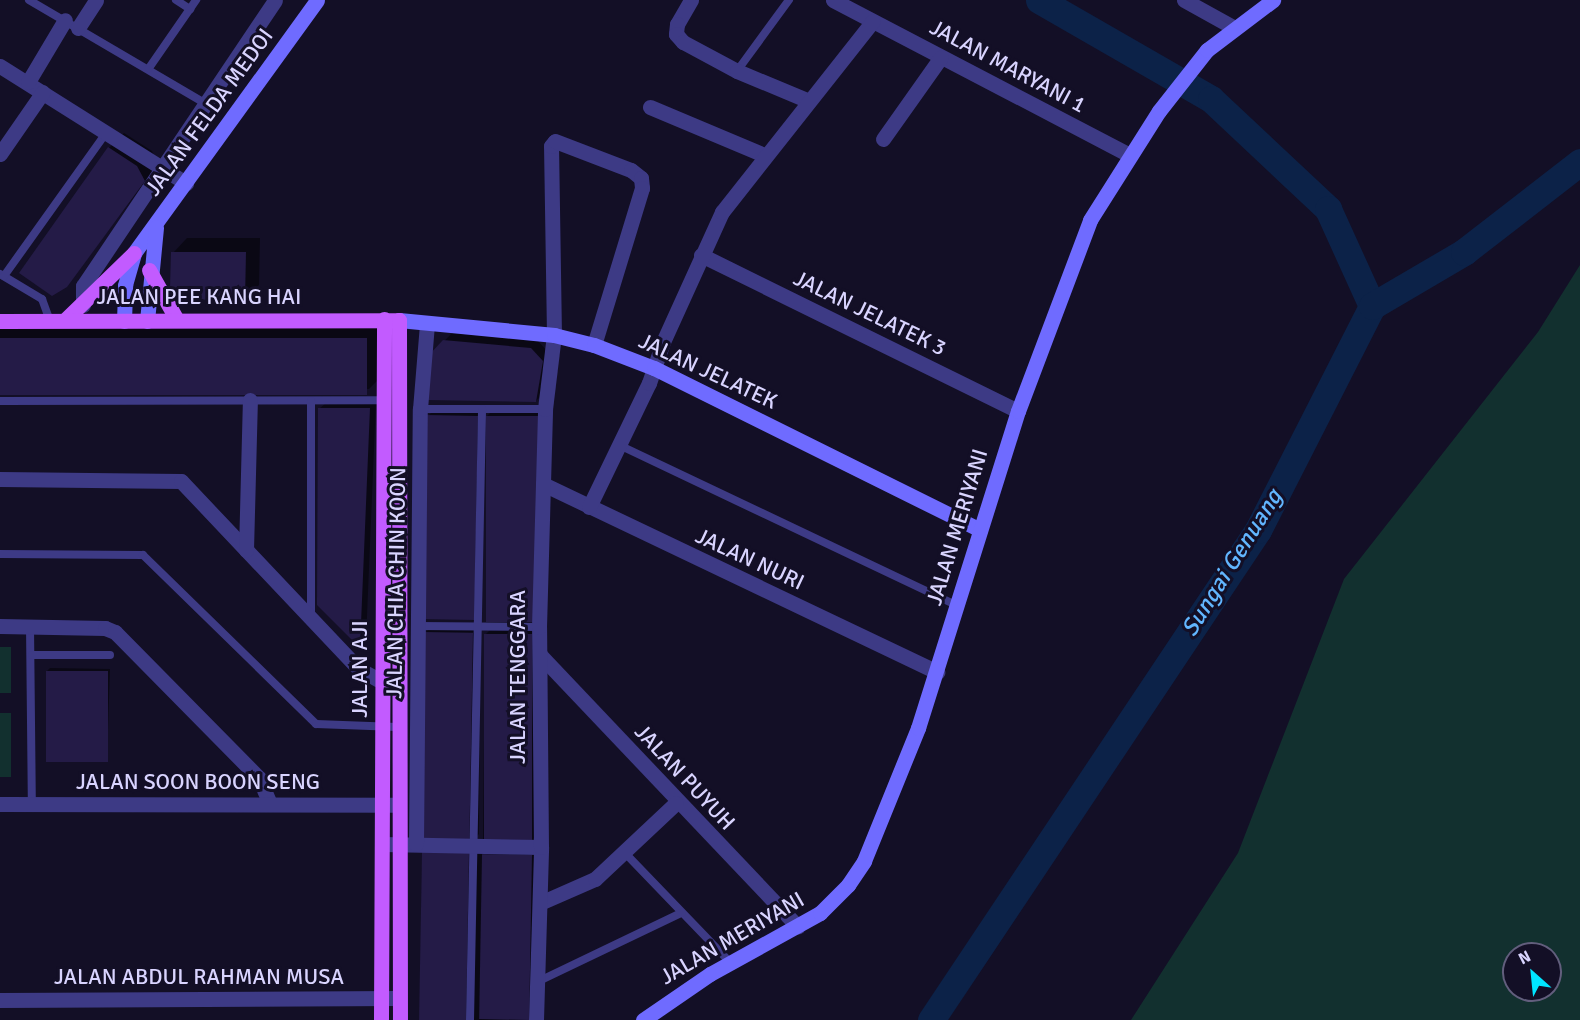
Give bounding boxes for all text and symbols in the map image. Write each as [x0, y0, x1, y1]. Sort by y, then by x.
street label: JALAN MARYANI 1 [926, 14, 1090, 118]
street label: JALAN FELDA MEDOI [139, 23, 279, 201]
street label: JALAN JELATEK 3 [790, 265, 950, 361]
street label: JALAN PEE KANG HAI [97, 284, 301, 310]
street label: JALAN JELATEK [635, 327, 781, 415]
street label: JALAN MERIYANI [921, 446, 993, 608]
street label: JALAN CHIA CHIN KOON [381, 467, 411, 699]
water label: Sungai Genuang [1175, 484, 1289, 642]
street label: JALAN NURI [692, 522, 808, 596]
street label: JALAN TENGGARA [505, 590, 531, 764]
street label: JALAN AJI [347, 620, 373, 718]
street label: JALAN PUYUH [629, 719, 741, 835]
street label: JALAN SOON BOON SENG [76, 769, 320, 795]
street label: JALAN MERIYANI [655, 886, 809, 990]
north arrow [1502, 942, 1562, 1002]
text: N [1515, 946, 1534, 969]
street label: JALAN ABDUL RAHMAN MUSA [54, 964, 344, 990]

